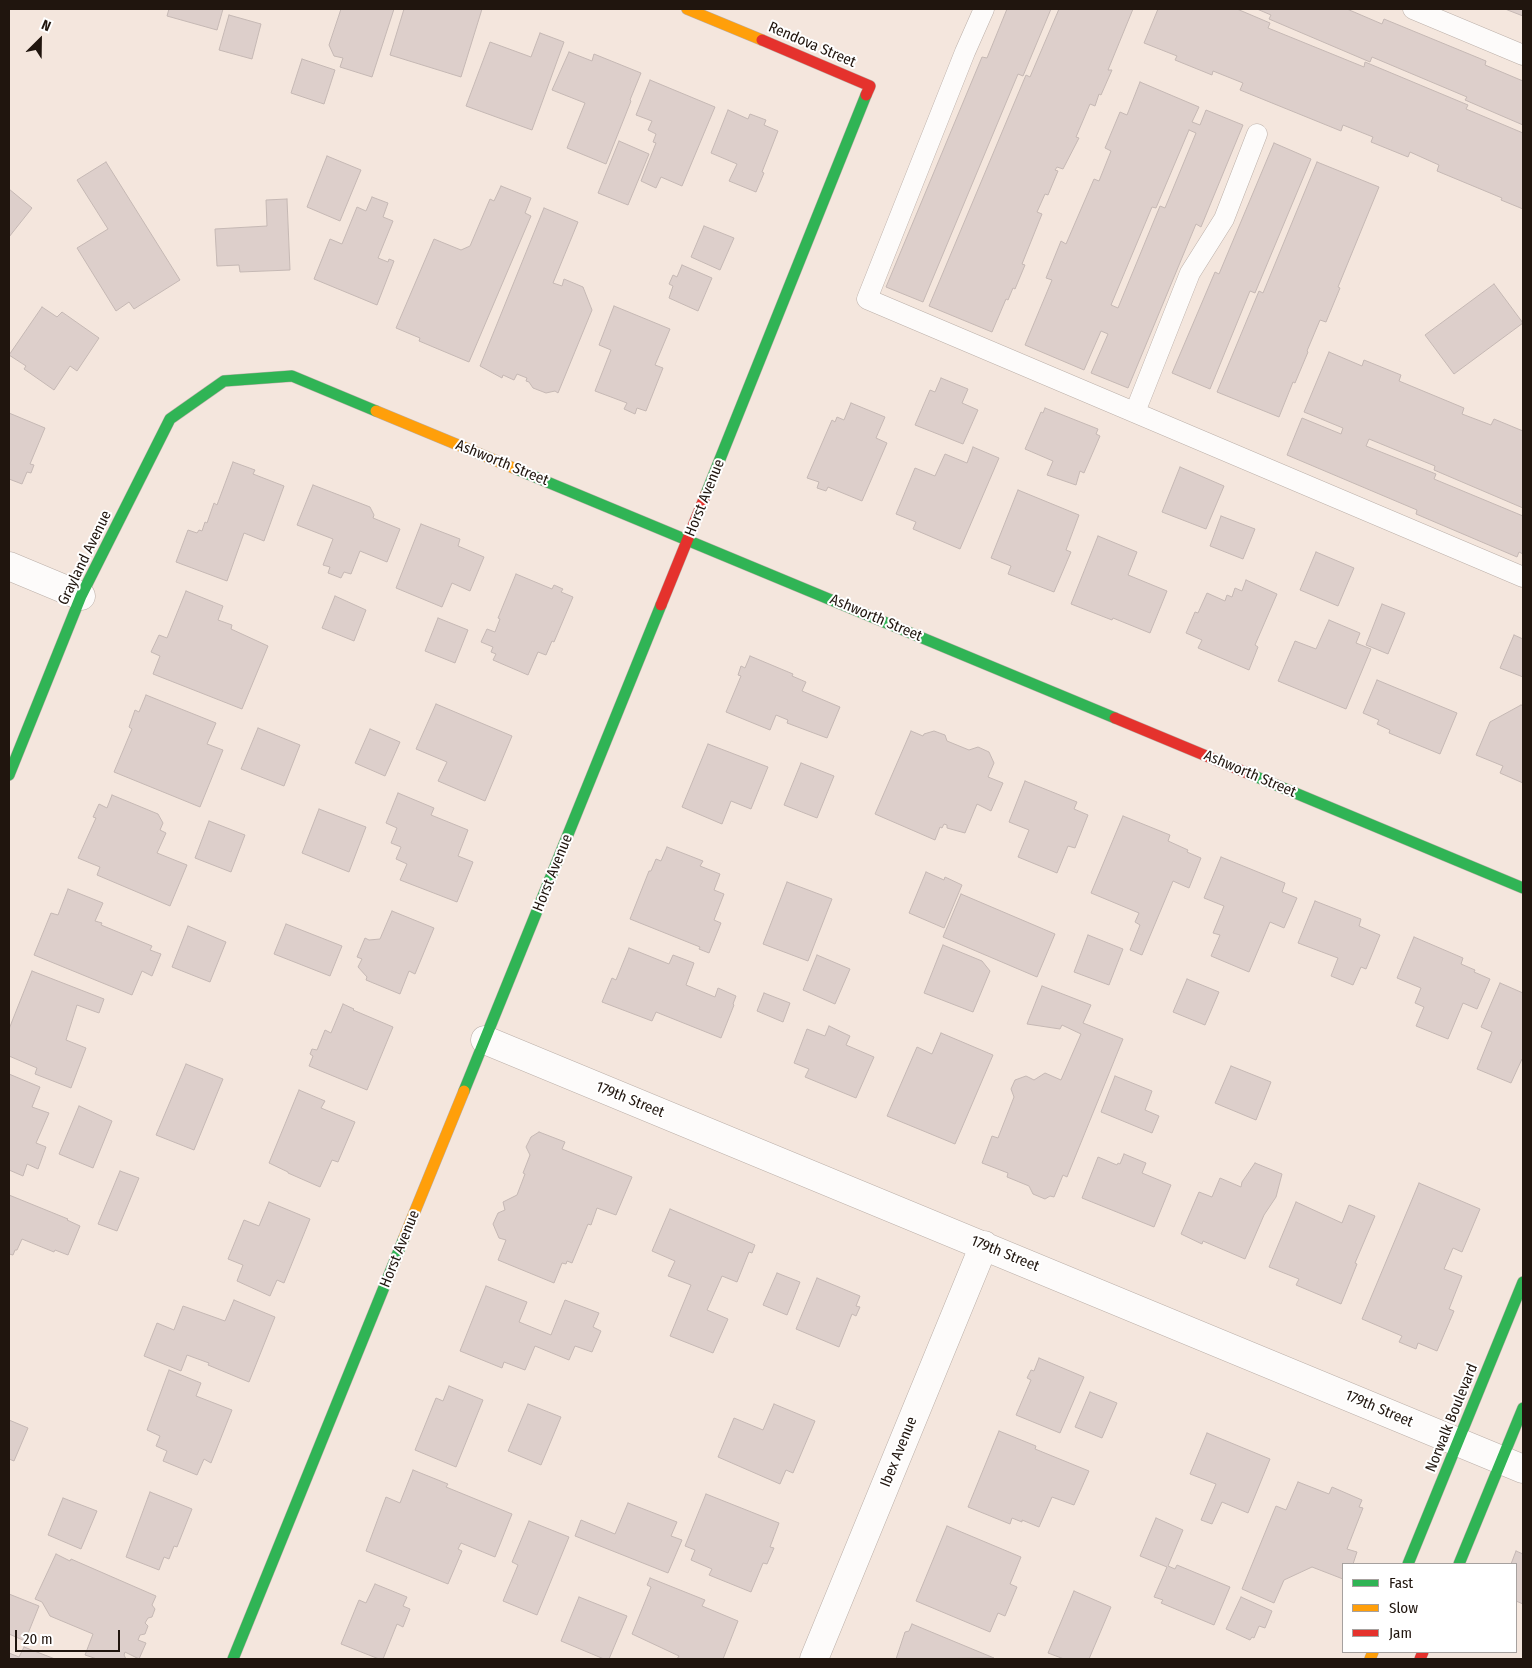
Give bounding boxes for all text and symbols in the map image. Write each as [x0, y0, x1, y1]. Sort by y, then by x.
north arrow [15, 15, 65, 65]
text: N [39, 16, 53, 35]
street label: Rendova Street [766, 18, 858, 72]
street label: Ashworth Street [453, 436, 551, 490]
street label: Horst Avenue [681, 457, 729, 539]
street label: Grayland Avenue [54, 508, 116, 608]
street label: Ashworth Street [827, 590, 925, 646]
street label: Ashworth Street [1201, 746, 1299, 802]
street label: Horst Avenue [529, 832, 577, 914]
street label: 179th Street [593, 1078, 667, 1122]
street label: Horst Avenue [376, 1208, 424, 1290]
street label: 179th Street [968, 1232, 1042, 1276]
street label: Norwalk Boulevard [1422, 1361, 1482, 1475]
street label: 179th Street [1342, 1387, 1416, 1431]
street label: Ibex Avenue [877, 1414, 921, 1490]
legend [1342, 1563, 1517, 1653]
text: Fast [1389, 1574, 1413, 1592]
text: Slow [1389, 1599, 1418, 1617]
scale bar [18, 1620, 122, 1652]
text: Jam [1389, 1624, 1412, 1642]
text: 20 m [23, 1630, 53, 1648]

